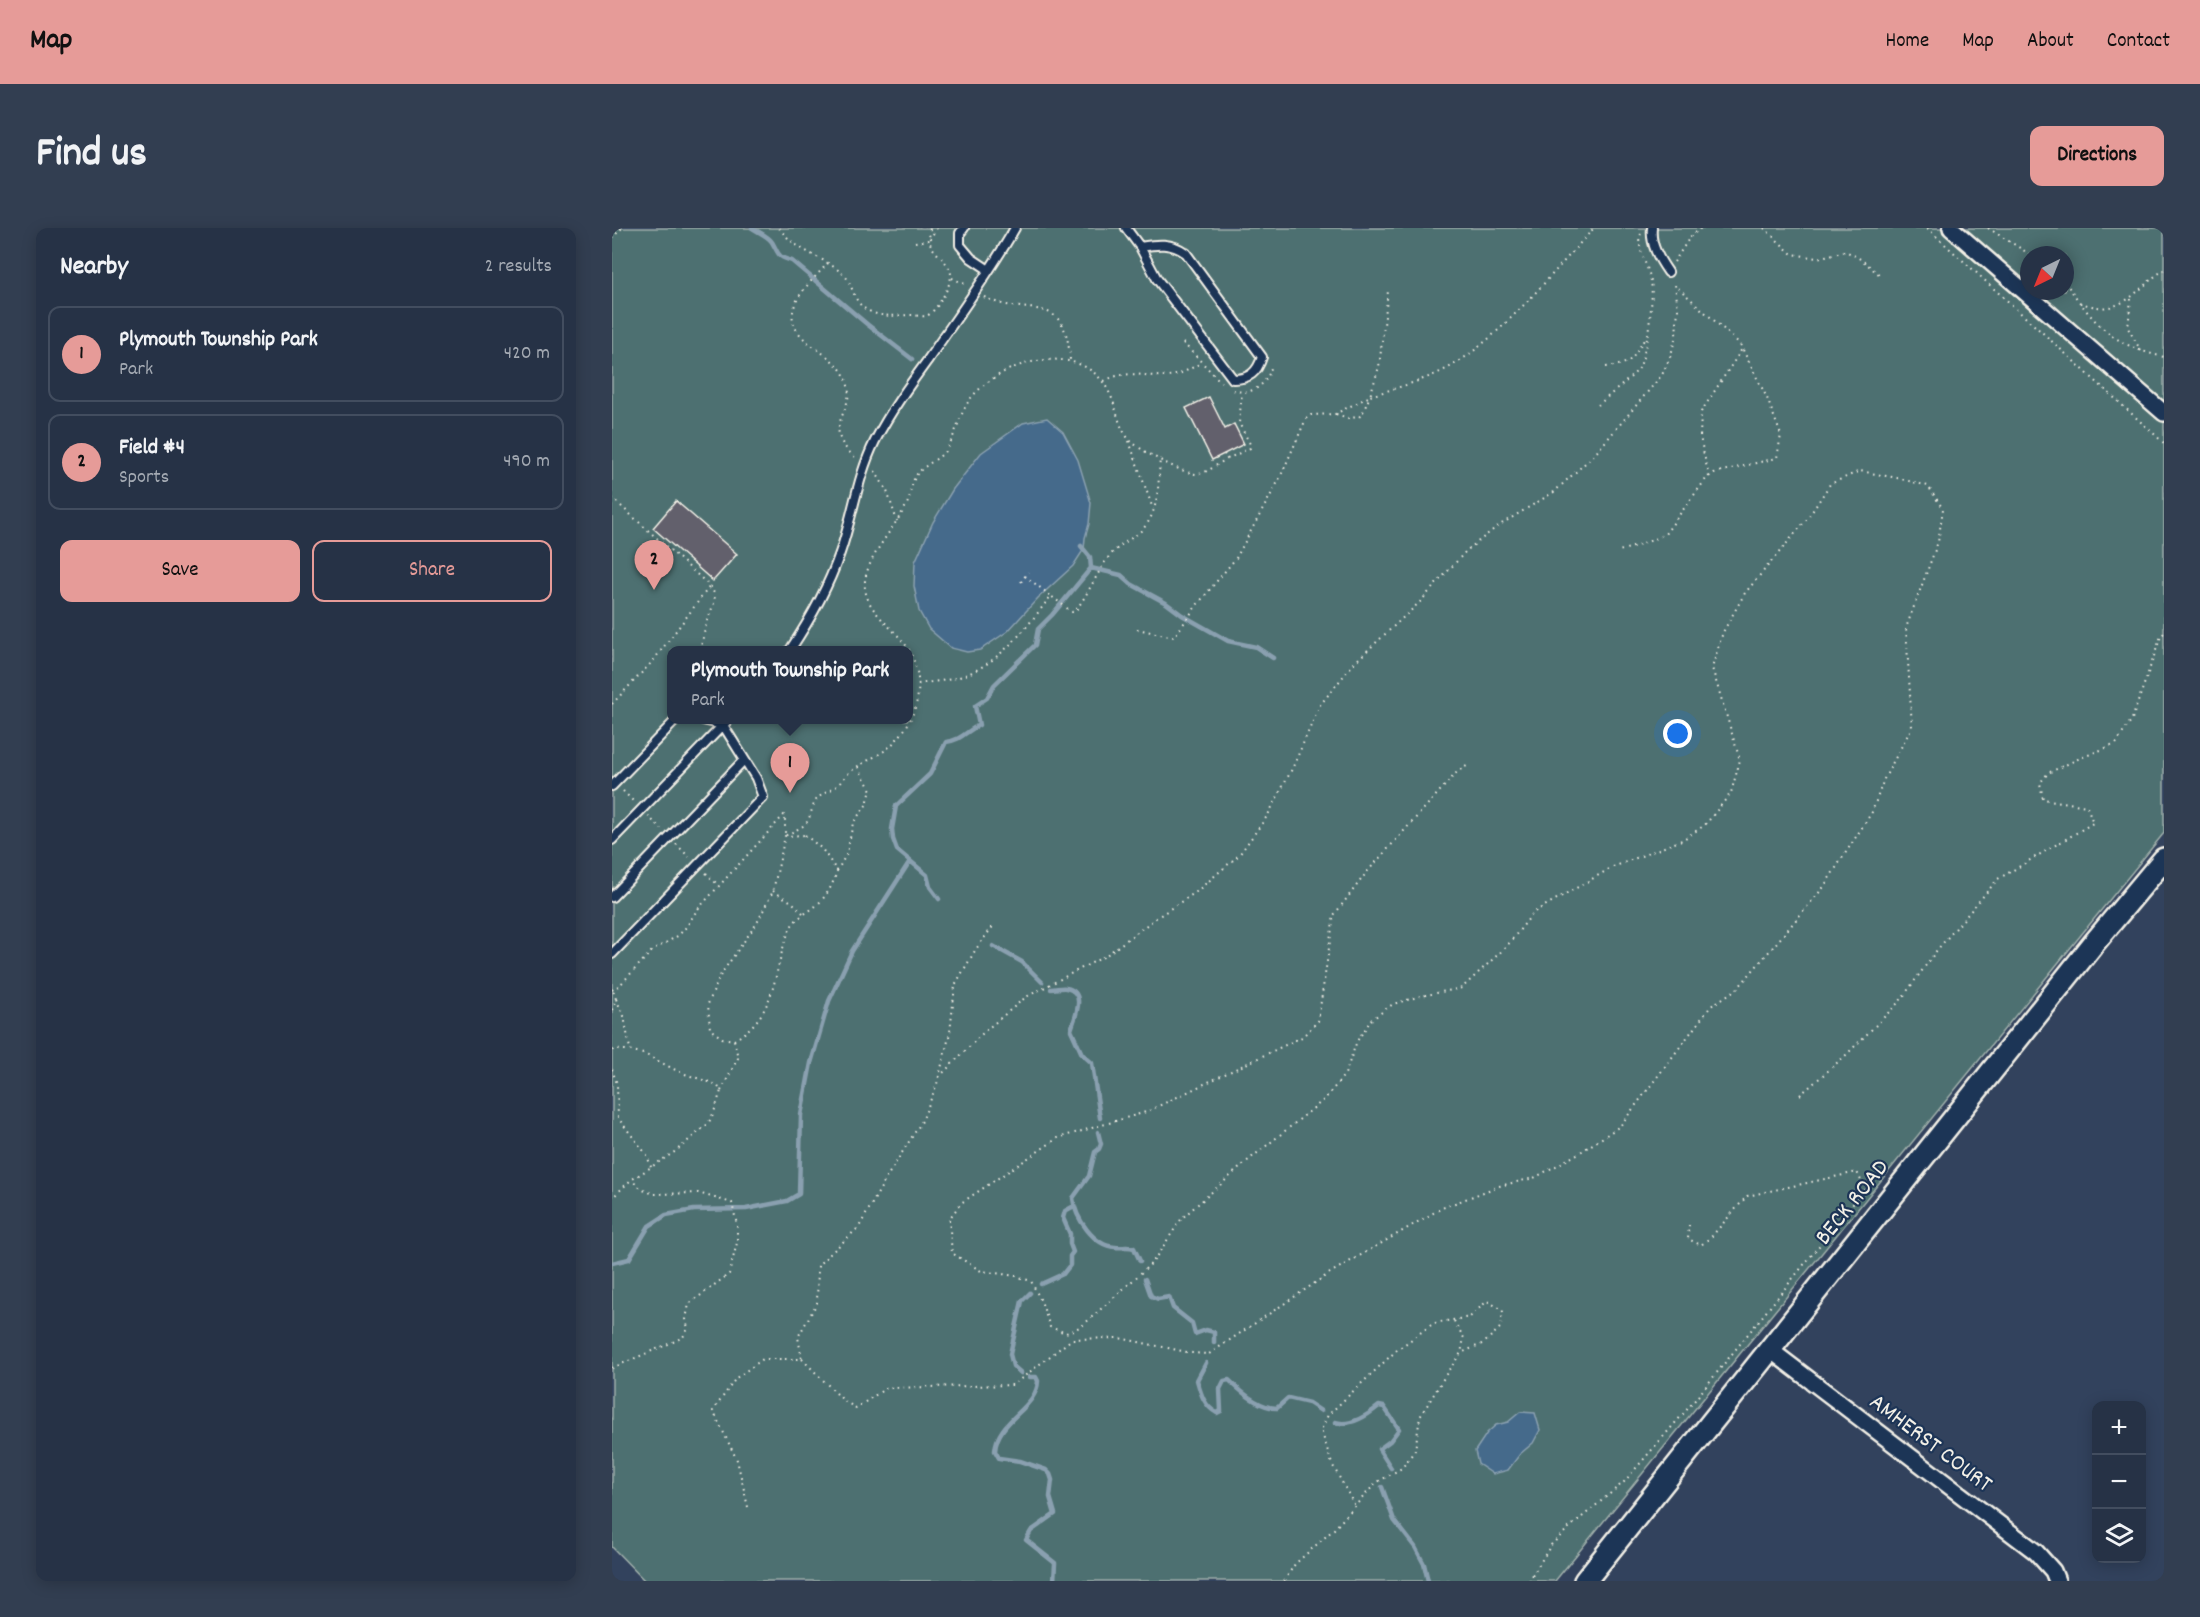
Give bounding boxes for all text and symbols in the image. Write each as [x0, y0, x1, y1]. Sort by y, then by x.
text: Map [30, 22, 72, 62]
text: Home [1885, 27, 1929, 57]
text: Map [1962, 27, 1994, 57]
text: About [2027, 27, 2074, 57]
text: Contact [2107, 27, 2170, 57]
text: Find us [36, 126, 147, 186]
button: Directions [2030, 126, 2164, 186]
north arrow [2020, 246, 2074, 300]
text: Nearby [60, 249, 128, 286]
text: 2 results [485, 253, 552, 281]
text: Plymouth Township Park [119, 325, 318, 356]
text: 1 [79, 340, 84, 368]
text: 420 m [504, 340, 550, 368]
text: Park [119, 356, 153, 384]
text: Field #4 [119, 433, 185, 464]
text: 2 [77, 448, 86, 476]
text: 490 m [503, 448, 550, 476]
text: Sports [119, 464, 169, 492]
button: Save [60, 540, 300, 602]
button: Share [312, 540, 552, 602]
pin: 2 [634, 540, 674, 590]
popup [667, 646, 913, 724]
text: Plymouth Township Park [691, 656, 889, 687]
text: Park [691, 687, 725, 715]
your location [1663, 719, 1692, 748]
pin: 1 [770, 744, 810, 793]
street label: BECK ROAD [1808, 1153, 1898, 1253]
street label: AMHERST COURT [1861, 1386, 1999, 1502]
map controls [2092, 1401, 2146, 1563]
button: + [2092, 1401, 2146, 1455]
button: − [2092, 1455, 2146, 1509]
button: layers [2092, 1509, 2146, 1563]

